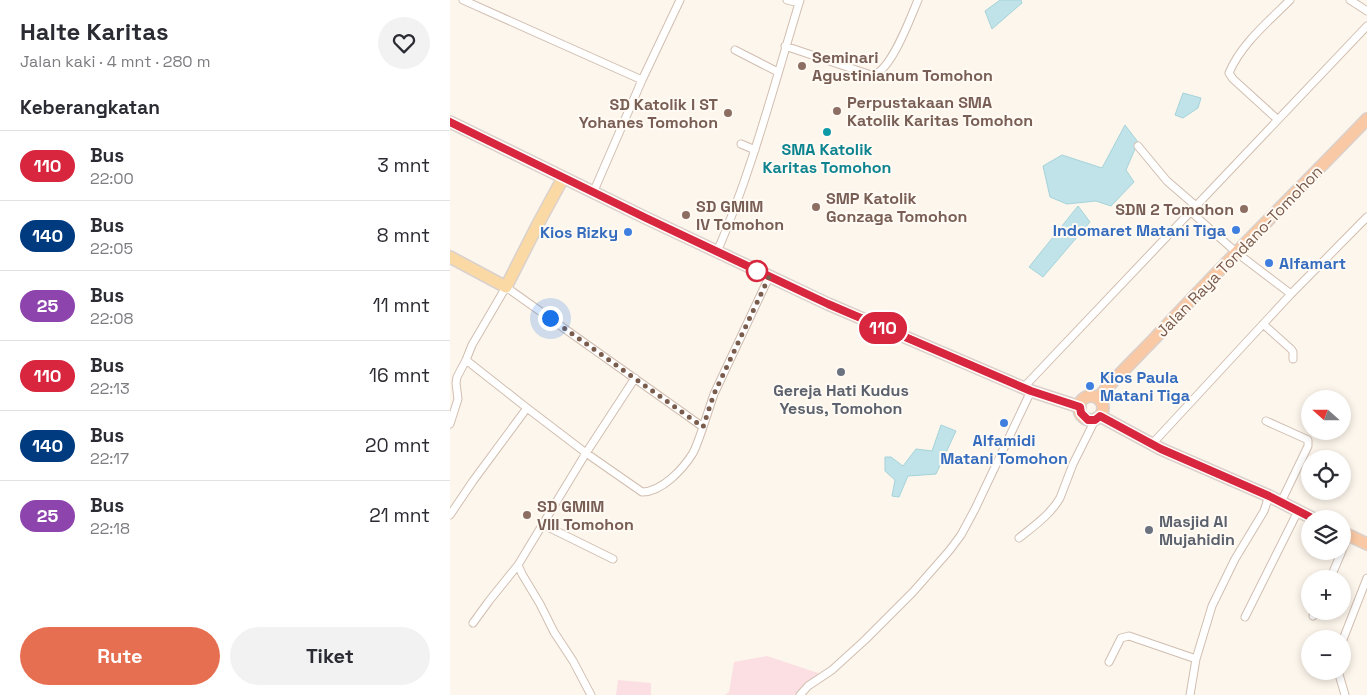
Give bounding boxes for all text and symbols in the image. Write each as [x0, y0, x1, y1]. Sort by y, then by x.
text: Halte Karitas [20, 16, 169, 47]
button: heart [378, 17, 430, 69]
place label: Seminari Agustinianum Tomohon [812, 47, 993, 86]
text: Jalan kaki · 4 mnt · 280 m [20, 51, 210, 72]
marker: Seminari Agustinianum Tomohon [796, 60, 808, 72]
place label: Perpustakaan SMA Katolik Karitas Tomohon [847, 92, 1033, 131]
place label: SD Katolik I ST Yohanes Tomohon [579, 94, 719, 133]
text: Keberangkatan [20, 95, 160, 120]
marker: Perpustakaan SMA Katolik Karitas Tomohon [831, 105, 843, 117]
marker: SD Katolik I ST Yohanes Tomohon [722, 107, 734, 119]
marker: SMA Katolik Karitas Tomohon [821, 126, 833, 138]
place label: SMA Katolik Karitas Tomohon [763, 139, 891, 178]
text: Bus [90, 143, 124, 168]
text: 3 mnt [377, 153, 430, 178]
text: 110 [34, 154, 61, 177]
street label: Jalan Raya Tondano-Tomohon [1152, 161, 1327, 342]
text: 22:00 [90, 168, 134, 189]
place label: SMP Katolik Gonzaga Tomohon [826, 188, 967, 227]
place label: SD GMIM IV Tomohon [696, 196, 784, 235]
place label: SDN 2 Tomohon [1115, 199, 1234, 220]
marker: SMP Katolik Gonzaga Tomohon [810, 201, 822, 213]
marker: SDN 2 Tomohon [1238, 203, 1250, 215]
marker: SD GMIM IV Tomohon [680, 209, 692, 221]
text: Bus [90, 213, 124, 238]
place label: Indomaret Matani Tiga [1053, 220, 1226, 241]
place label: Kios Rizky [540, 222, 618, 243]
text: 8 mnt [377, 223, 430, 248]
text: 140 [32, 224, 63, 247]
marker: Indomaret Matani Tiga [1230, 224, 1242, 236]
marker: Kios Rizky [622, 226, 634, 238]
text: 22:05 [90, 238, 133, 259]
place label: Alfamart [1279, 253, 1346, 274]
marker: Alfamart [1263, 257, 1275, 269]
unlabelled marker [746, 260, 768, 282]
text: Bus [90, 283, 124, 308]
text: 11 mnt [373, 293, 430, 318]
text: 25 [37, 294, 58, 317]
your location [538, 306, 563, 331]
text: 22:08 [90, 308, 134, 329]
line badge: 110 [854, 312, 912, 344]
text: 110 [869, 316, 897, 339]
text: Bus [90, 353, 124, 378]
text: 16 mnt [369, 363, 430, 388]
text: 110 [34, 364, 61, 387]
marker: Gereja Hati Kudus Yesus, Tomohon [835, 366, 847, 378]
place label: Kios Paula Matani Tiga [1100, 367, 1190, 406]
text: 22:13 [90, 378, 130, 399]
place label: Gereja Hati Kudus Yesus, Tomohon [773, 380, 909, 419]
marker: Kios Paula Matani Tiga [1084, 380, 1096, 392]
north arrow [1301, 390, 1351, 440]
map controls [1301, 390, 1351, 680]
marker: Alfamidi Matani Tomohon [998, 417, 1010, 429]
text: Bus [90, 423, 124, 448]
place label: Alfamidi Matani Tomohon [940, 430, 1068, 469]
text: 20 mnt [365, 433, 430, 458]
text: 140 [32, 434, 63, 457]
text: 22:17 [90, 448, 129, 469]
button: locate [1301, 450, 1351, 500]
text: Bus [90, 493, 124, 518]
place label: SD GMIM VIII Tomohon [537, 496, 634, 535]
text: 21 mnt [369, 503, 430, 528]
text: 25 [37, 504, 58, 527]
marker: SD GMIM VIII Tomohon [521, 509, 533, 521]
button: layers [1301, 510, 1351, 560]
place label: Masjid Al Mujahidin [1159, 511, 1235, 550]
text: 22:18 [90, 518, 130, 539]
marker: Masjid Al Mujahidin [1143, 524, 1155, 536]
button: + [1301, 570, 1351, 620]
button: Rute [20, 627, 220, 685]
button: Tiket [230, 627, 430, 685]
button: − [1301, 630, 1351, 680]

